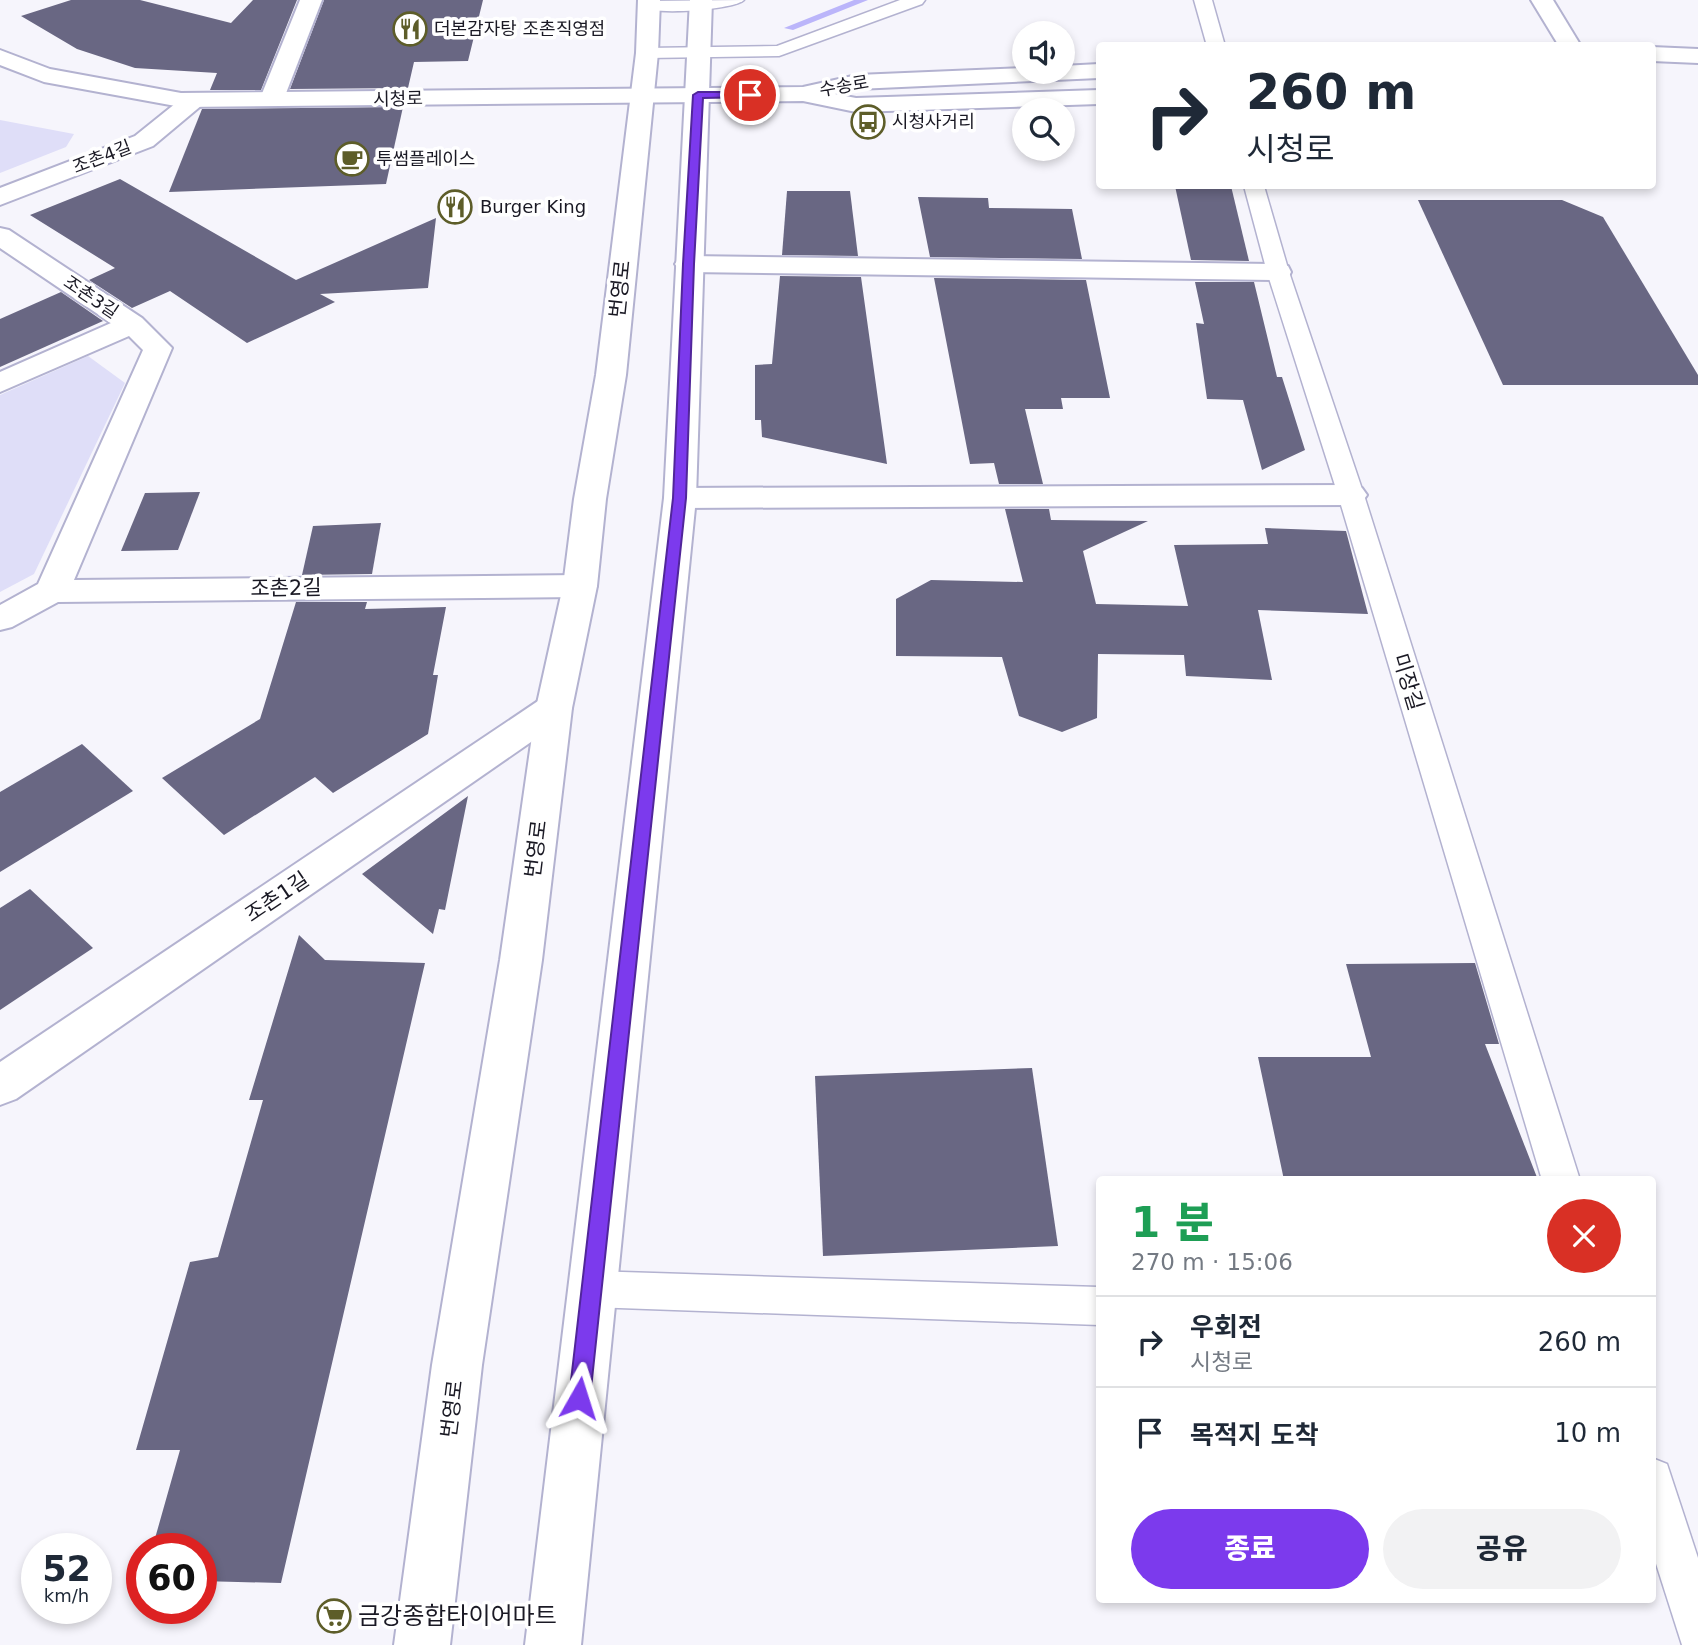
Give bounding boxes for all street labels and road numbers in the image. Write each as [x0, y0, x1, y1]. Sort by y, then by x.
street label: 수송로 [818, 71, 870, 100]
street label: 시청로 [373, 88, 423, 109]
street label: 조촌4길 [70, 136, 134, 177]
street label: 번영로 [605, 259, 635, 319]
street label: 조촌3길 [60, 271, 122, 322]
street label: 조촌2길 [250, 575, 322, 601]
street label: 미장길 [1388, 651, 1428, 713]
street label: 번영로 [521, 819, 551, 879]
street label: 조촌1길 [241, 867, 313, 927]
street label: 번영로 [437, 1379, 467, 1439]

